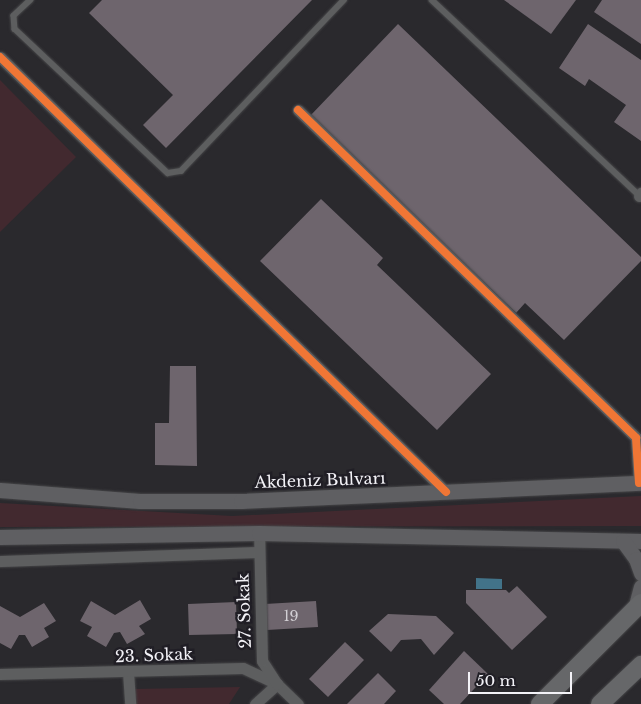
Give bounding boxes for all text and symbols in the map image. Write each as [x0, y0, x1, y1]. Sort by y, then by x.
street label: Akdeniz Bulvarı [254, 468, 386, 492]
street label: 27. Sokak [233, 573, 255, 649]
house number: 19 [283, 608, 299, 624]
street label: 23. Sokak [115, 644, 193, 666]
scale bar [471, 662, 575, 694]
text: 50 m [476, 671, 516, 690]

